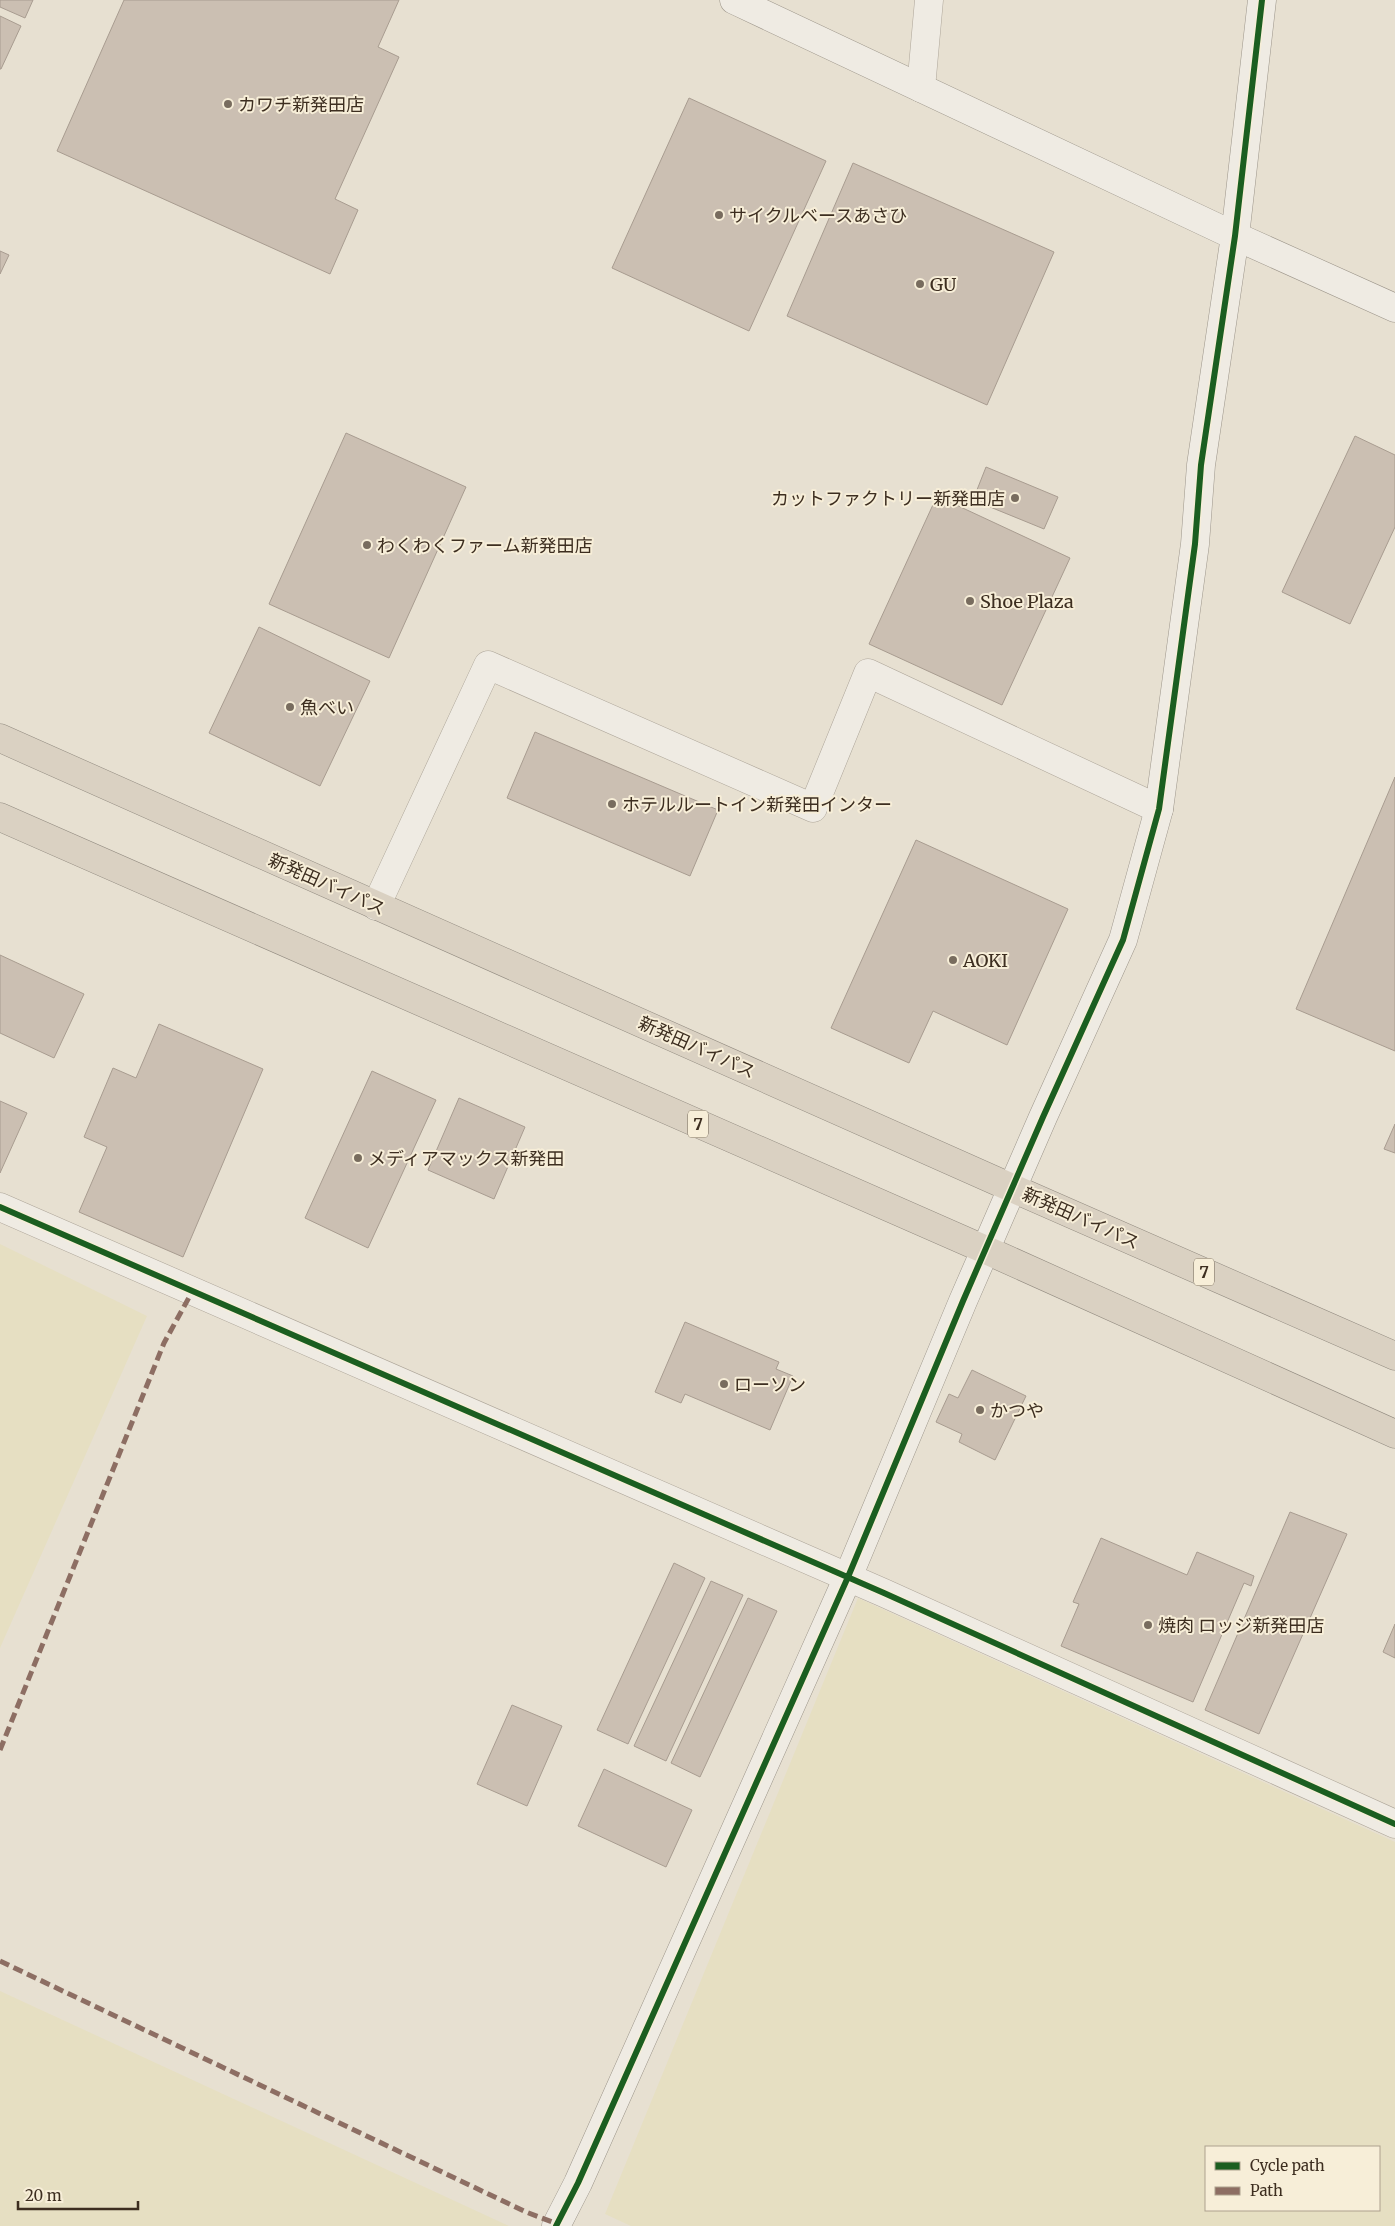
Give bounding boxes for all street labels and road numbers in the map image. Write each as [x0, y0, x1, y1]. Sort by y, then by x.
street label: 新発田バイパス [265, 848, 389, 920]
street label: 新発田バイパス [635, 1011, 759, 1083]
road number: 7 [688, 1110, 708, 1138]
street label: 新発田バイパス [1019, 1182, 1143, 1254]
road number: 7 [1194, 1258, 1214, 1286]

